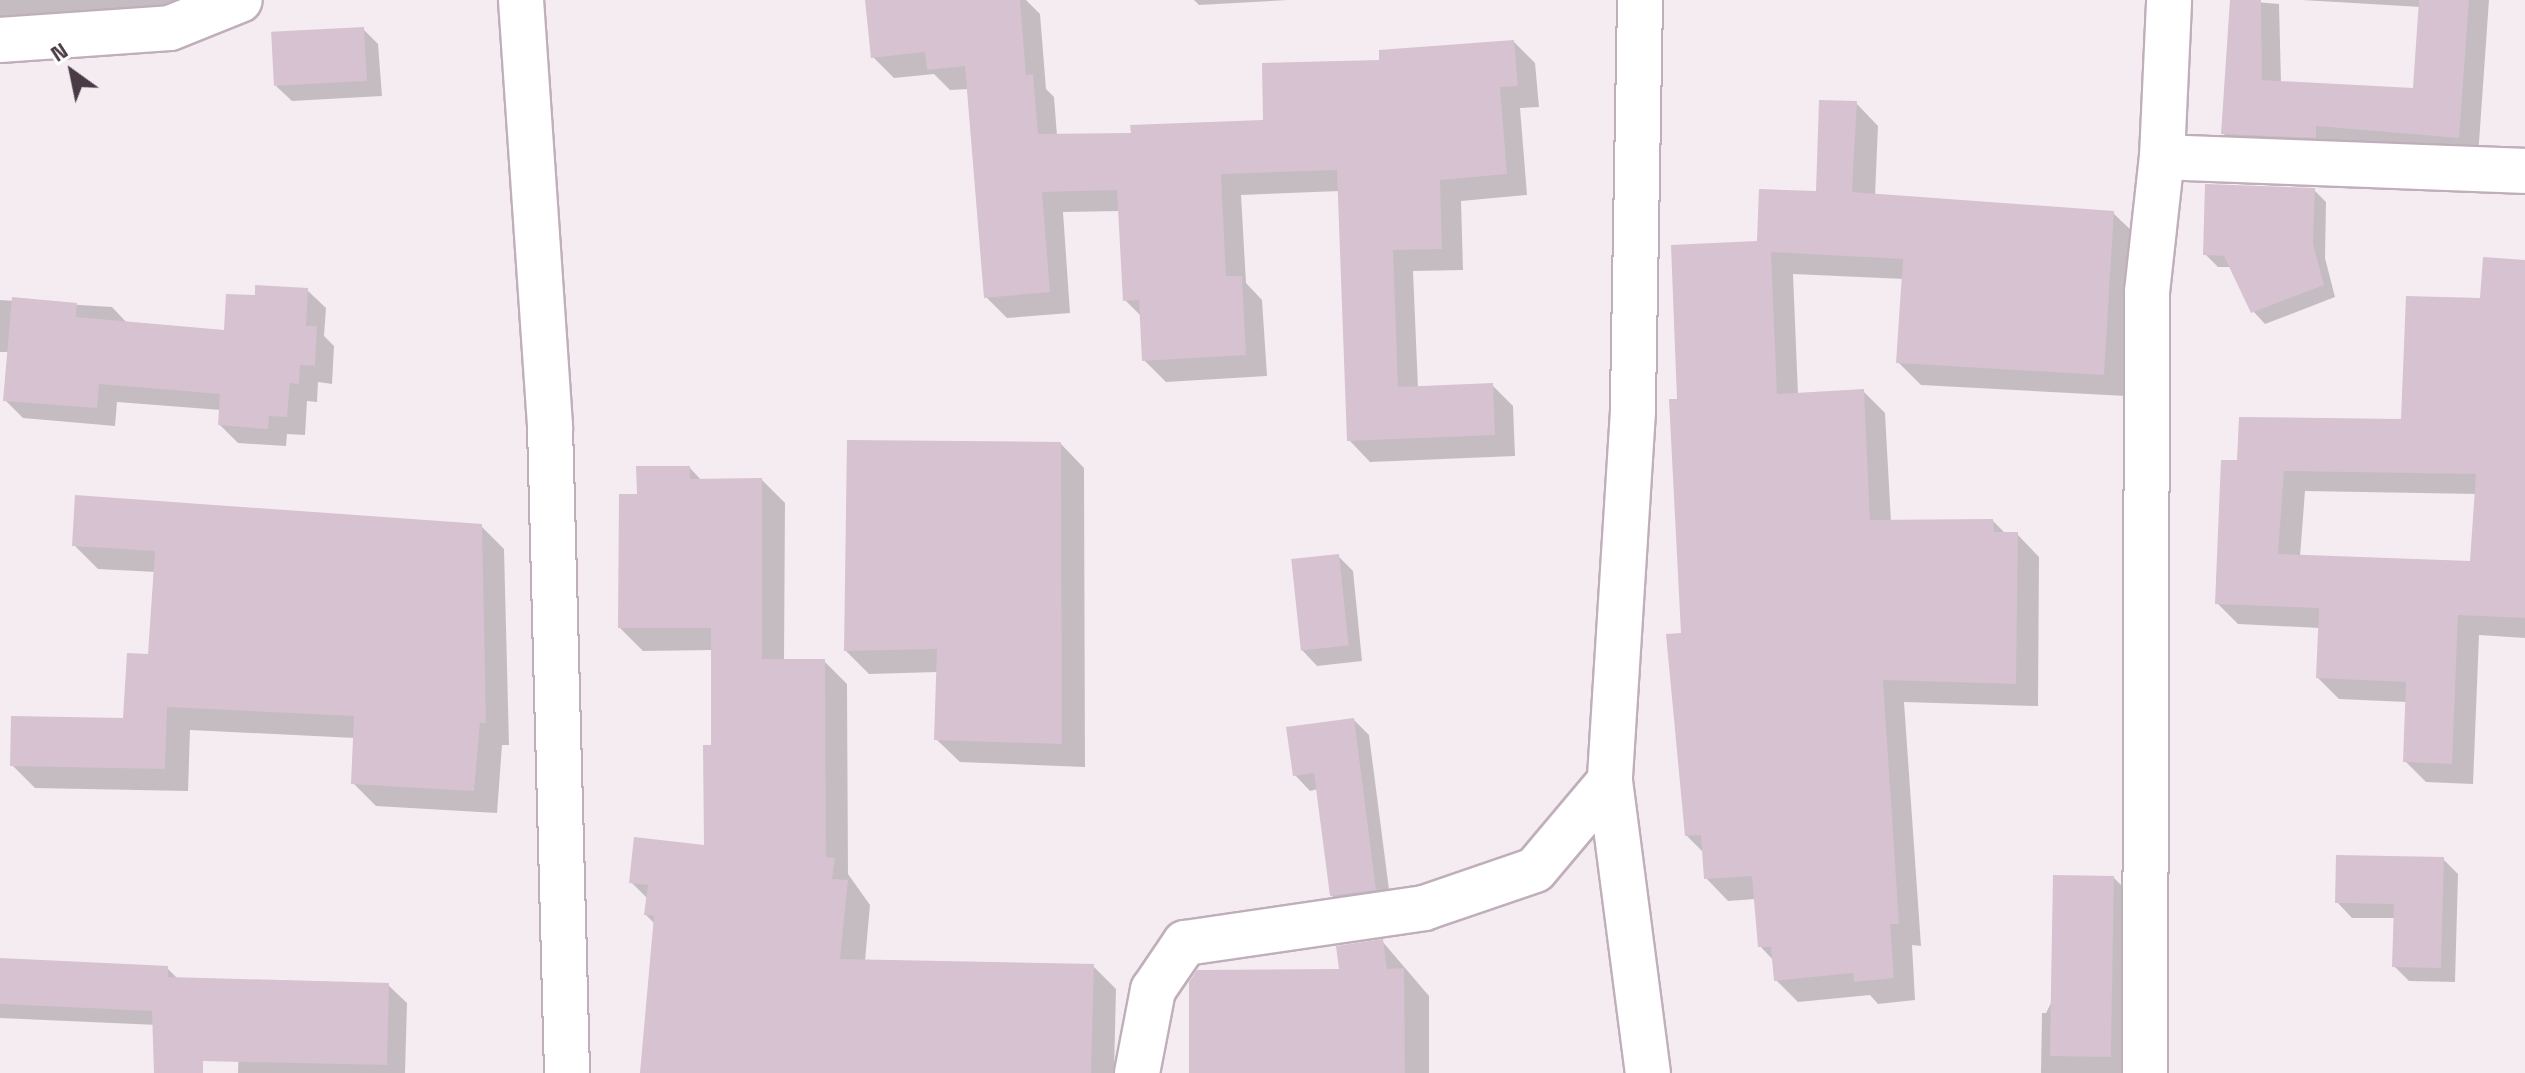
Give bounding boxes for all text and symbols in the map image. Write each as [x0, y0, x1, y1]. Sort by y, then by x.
north arrow [32, 32, 112, 112]
text: N [45, 36, 73, 68]

